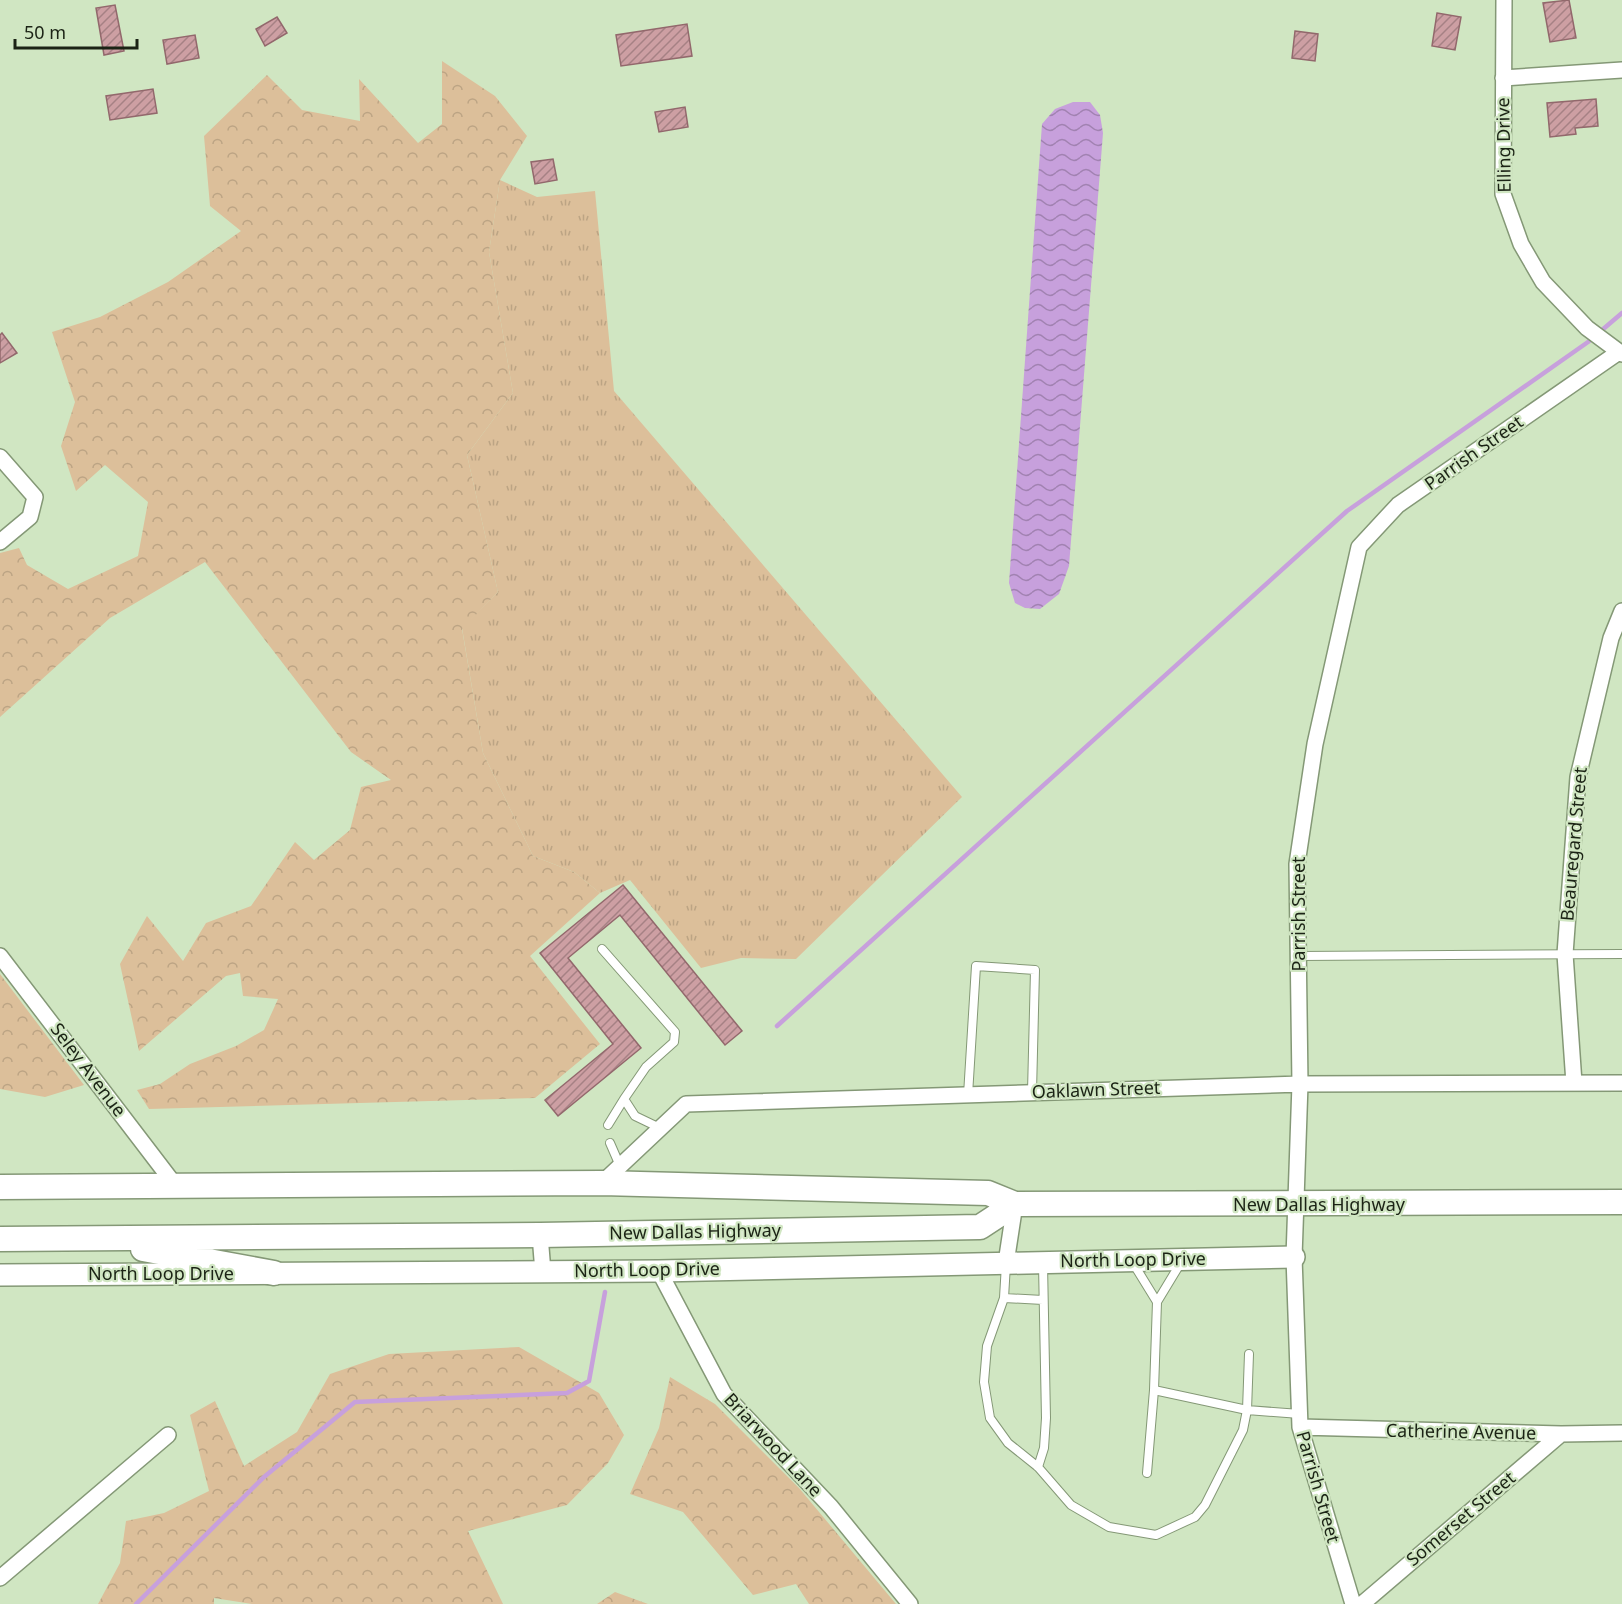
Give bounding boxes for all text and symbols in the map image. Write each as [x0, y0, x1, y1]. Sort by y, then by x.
scale bar [15, 12, 136, 50]
text: 50 m [24, 20, 66, 44]
street label: Elling Drive [1490, 97, 1516, 193]
street label: Parrish Street [1419, 409, 1528, 495]
street label: Beauregard Street [1554, 765, 1592, 922]
street label: Parrish Street [1286, 856, 1310, 972]
street label: Seley Avenue [46, 1018, 132, 1121]
street label: Oaklawn Street [1031, 1075, 1161, 1103]
street label: New Dallas Highway [1233, 1192, 1406, 1216]
street label: New Dallas Highway [609, 1217, 782, 1244]
street label: North Loop Drive [1060, 1246, 1206, 1272]
street label: North Loop Drive [574, 1256, 720, 1282]
street label: North Loop Drive [88, 1261, 234, 1285]
street label: Briarwood Lane [719, 1387, 828, 1501]
street label: Catherine Avenue [1386, 1418, 1536, 1444]
street label: Parrish Street [1292, 1428, 1347, 1546]
street label: Somerset Street [1401, 1465, 1520, 1571]

